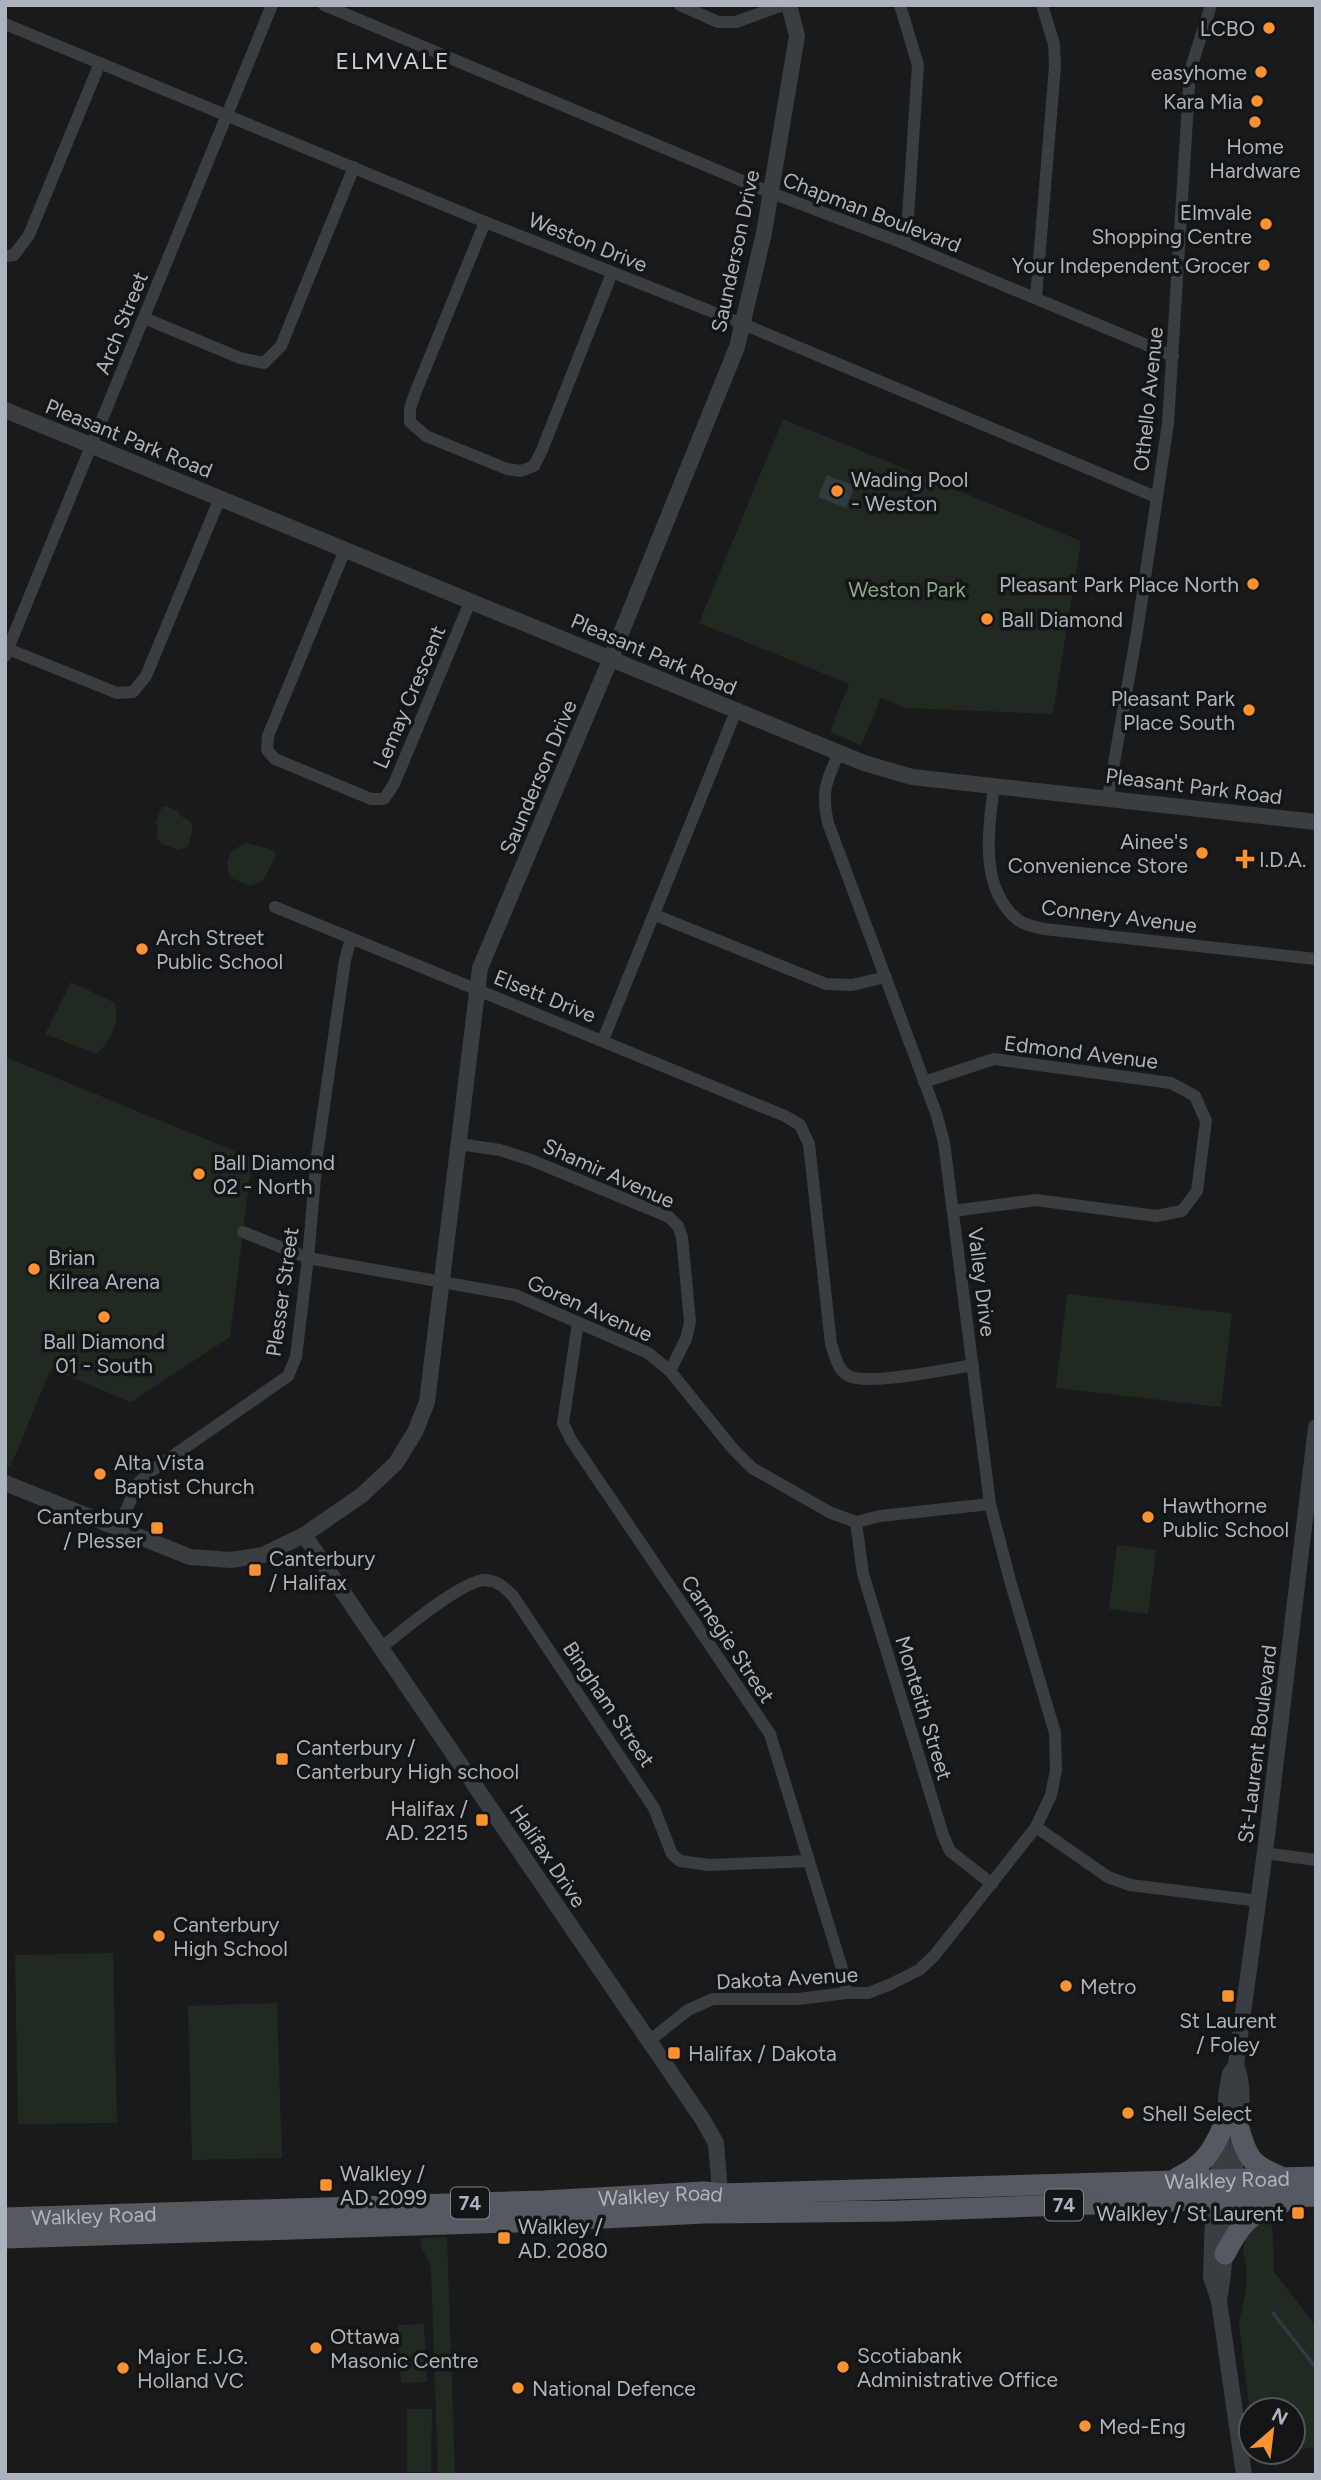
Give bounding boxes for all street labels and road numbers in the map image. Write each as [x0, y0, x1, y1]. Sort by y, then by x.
street label: Chapman Boulevard [779, 167, 965, 257]
street label: Saunderson Drive [706, 168, 764, 334]
street label: Weston Drive [525, 207, 651, 277]
street label: Arch Street [89, 268, 153, 378]
street label: Othello Avenue [1128, 326, 1168, 472]
street label: Pleasant Park Road [42, 393, 216, 483]
street label: Pleasant Park Road [567, 608, 741, 700]
street label: Lemay Crescent [368, 622, 450, 772]
street label: Saunderson Drive [494, 696, 582, 858]
street label: Pleasant Park Road [1104, 763, 1284, 809]
street label: Connery Avenue [1040, 894, 1198, 938]
street label: Elsett Drive [490, 964, 600, 1028]
street label: Edmond Avenue [1003, 1030, 1159, 1074]
street label: Shamir Avenue [539, 1133, 679, 1213]
street label: Plesser Street [261, 1226, 303, 1358]
street label: Valley Drive [963, 1226, 1001, 1338]
street label: Goren Avenue [523, 1269, 657, 1347]
street label: Carnegie Street [676, 1570, 780, 1708]
street label: Monteith Street [890, 1633, 958, 1783]
street label: Bingham Street [558, 1636, 660, 1772]
street label: St-Laurent Boulevard [1232, 1643, 1282, 1845]
street label: Halifax Drive [505, 1800, 591, 1912]
street label: Dakota Avenue [715, 1962, 859, 1994]
street label: Walkley Road [1164, 2165, 1290, 2194]
street label: Walkley Road [597, 2179, 724, 2210]
road number: 74 [451, 2188, 489, 2218]
road number: 74 [1045, 2190, 1083, 2220]
street label: Walkley Road [31, 2201, 157, 2230]

